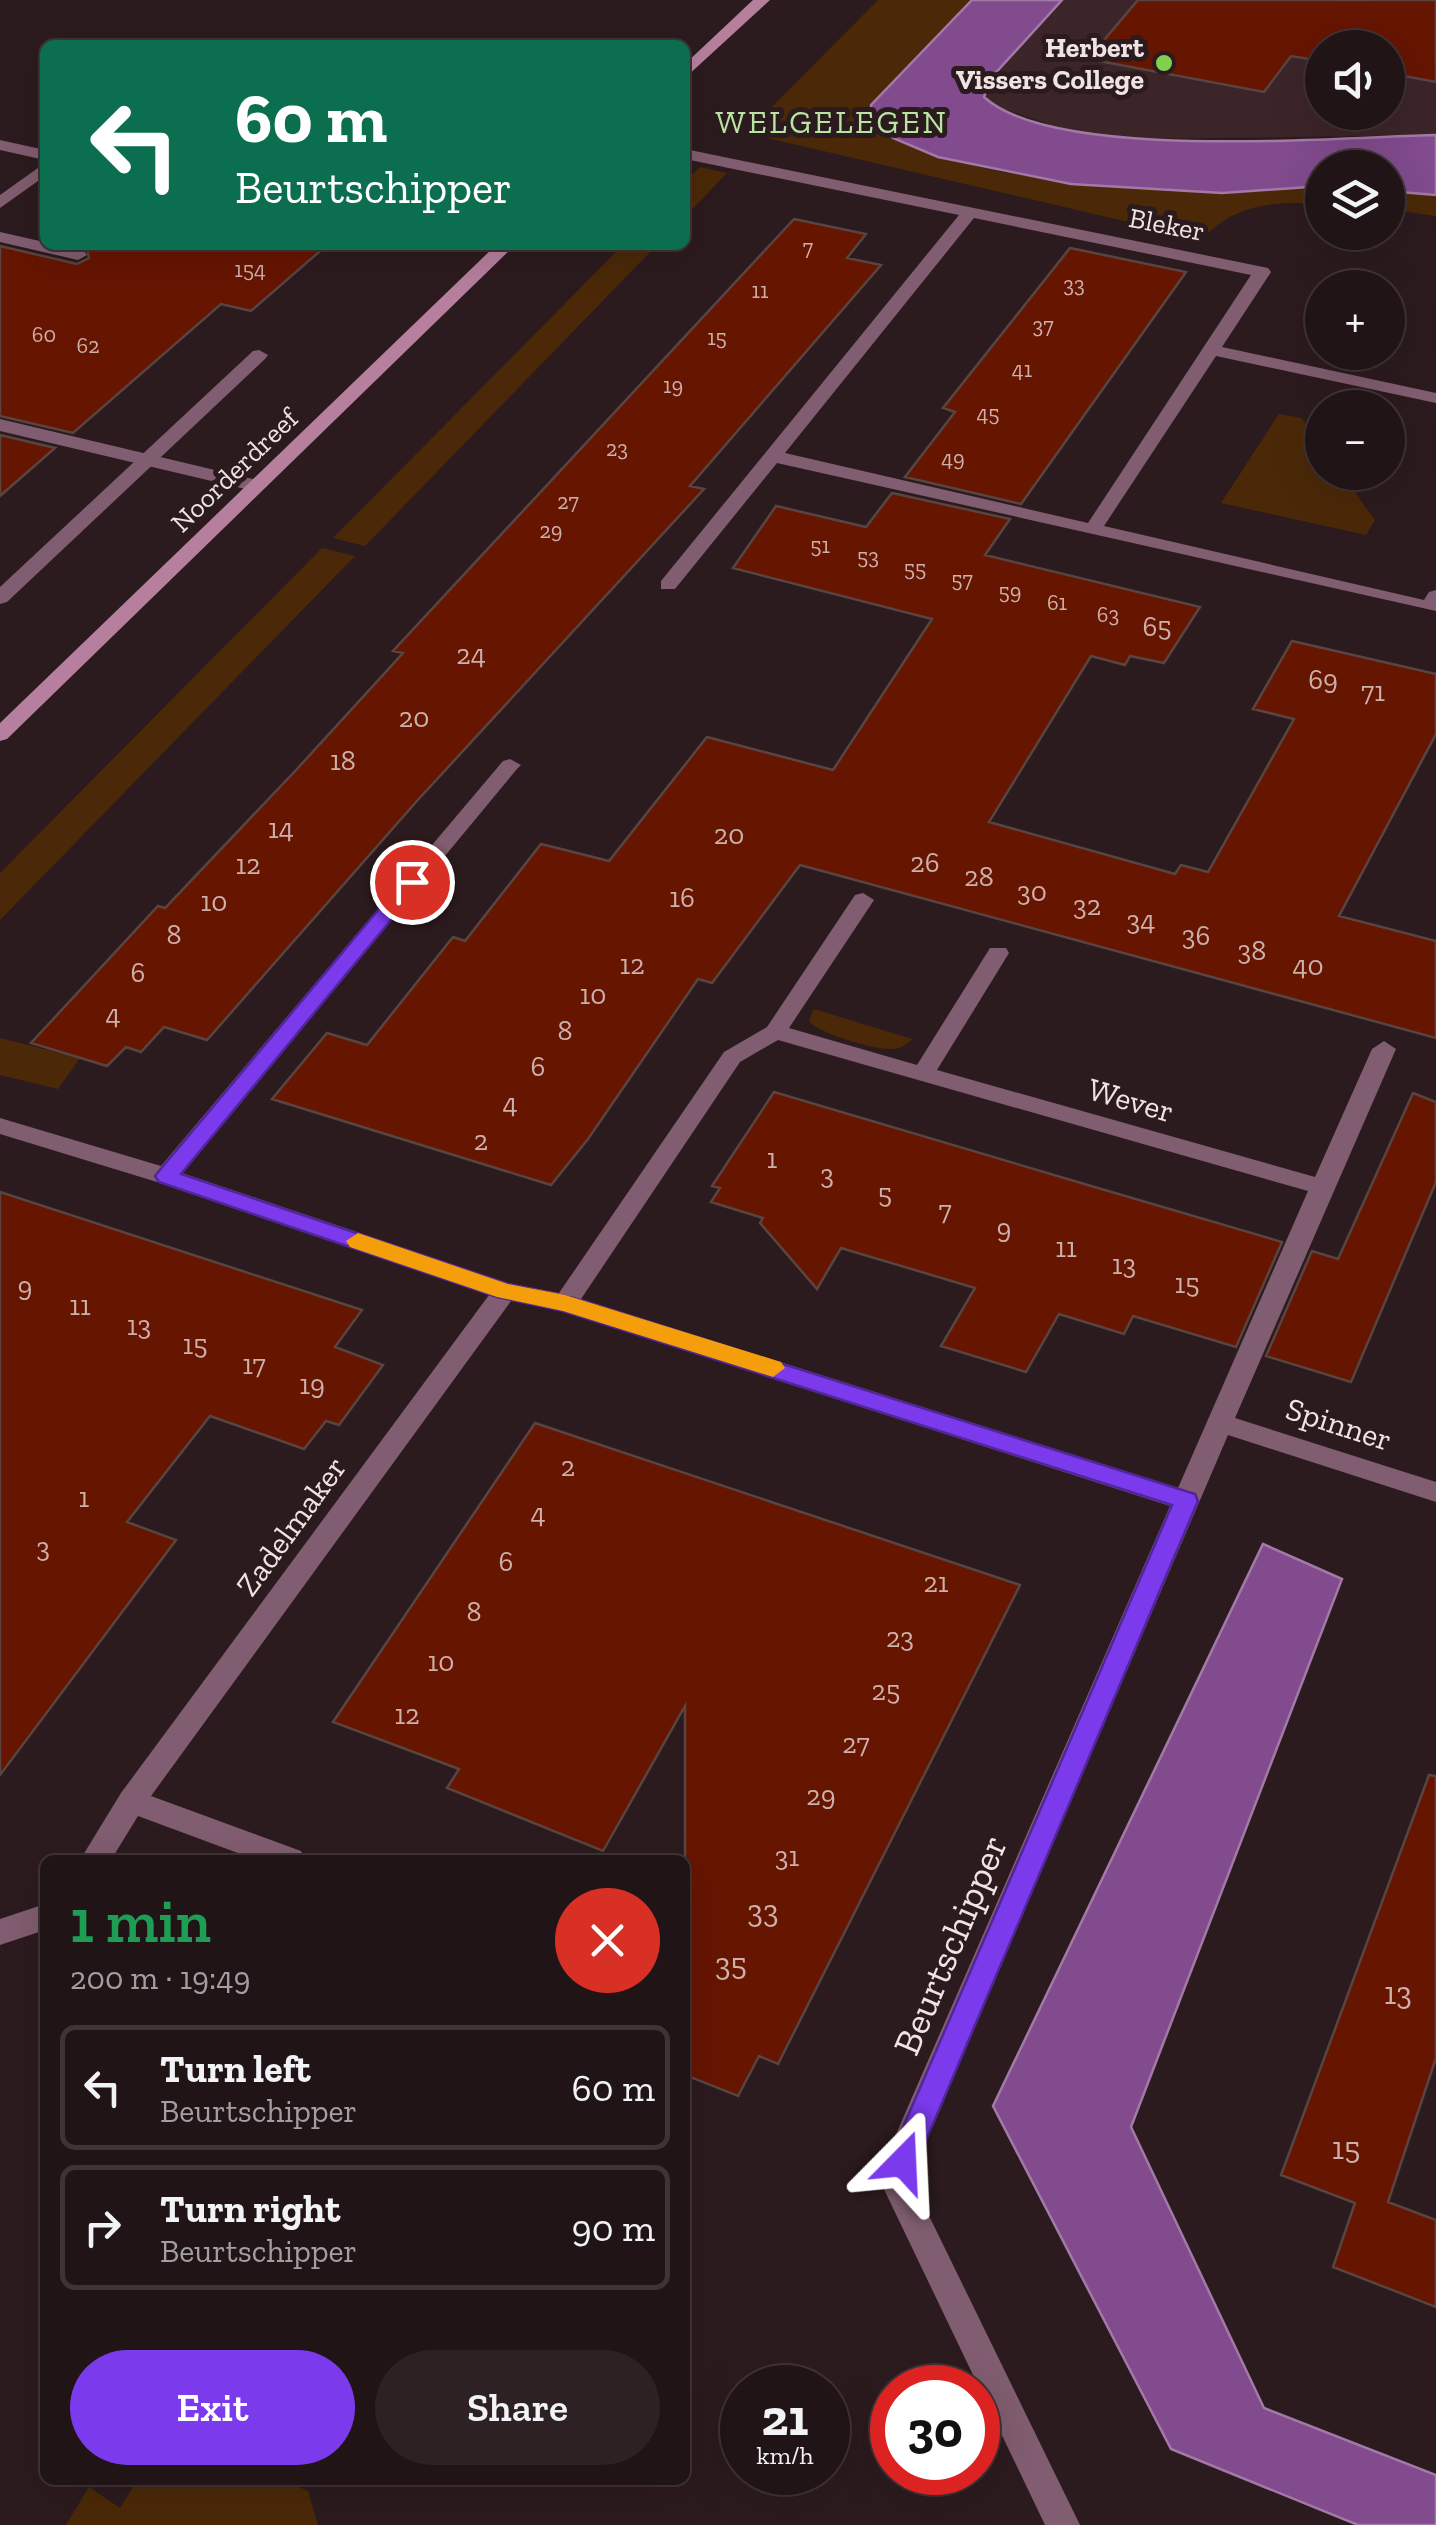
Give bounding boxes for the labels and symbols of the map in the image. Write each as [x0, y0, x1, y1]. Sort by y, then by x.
place label: Herbert Vissers College [956, 31, 1145, 96]
marker: Herbert Vissers College [1153, 52, 1175, 74]
district label: WELGELEGEN [716, 103, 948, 141]
street label: Bleker [1126, 201, 1208, 248]
house number: 7 [803, 234, 814, 261]
house number: 154 [234, 256, 266, 283]
house number: 33 [1063, 271, 1085, 298]
house number: 11 [752, 277, 769, 304]
house number: 37 [1032, 312, 1054, 339]
house number: 60 [32, 321, 56, 348]
house number: 15 [707, 324, 727, 351]
house number: 62 [76, 332, 100, 359]
house number: 41 [1012, 356, 1033, 383]
house number: 19 [663, 372, 683, 399]
street label: Noorderdreef [164, 400, 306, 539]
house number: 45 [976, 400, 1000, 427]
house number: 23 [606, 435, 628, 462]
house number: 49 [941, 445, 965, 472]
house number: 27 [557, 488, 579, 515]
house number: 29 [539, 517, 563, 544]
house number: 51 [810, 532, 830, 559]
house number: 53 [857, 543, 879, 570]
house number: 55 [904, 555, 926, 582]
house number: 57 [951, 566, 973, 593]
house number: 59 [999, 578, 1021, 605]
house number: 61 [1047, 589, 1068, 616]
house number: 63 [1097, 601, 1119, 628]
house number: 65 [1142, 610, 1172, 643]
house number: 24 [456, 638, 486, 671]
house number: 69 [1308, 663, 1338, 696]
house number: 71 [1361, 675, 1385, 708]
house number: 20 [399, 701, 429, 734]
house number: 18 [330, 744, 356, 777]
house number: 14 [268, 812, 294, 845]
house number: 20 [714, 818, 744, 851]
pin [370, 840, 455, 925]
house number: 26 [910, 846, 940, 879]
house number: 12 [235, 848, 261, 881]
house number: 28 [964, 860, 994, 893]
house number: 30 [1017, 875, 1047, 908]
house number: 16 [669, 881, 695, 914]
house number: 10 [201, 885, 227, 918]
house number: 32 [1073, 889, 1101, 922]
house number: 34 [1127, 904, 1155, 937]
house number: 8 [166, 918, 182, 951]
house number: 36 [1182, 919, 1210, 952]
house number: 38 [1238, 934, 1266, 967]
house number: 12 [619, 948, 645, 981]
house number: 40 [1292, 949, 1324, 982]
house number: 6 [131, 956, 145, 989]
house number: 10 [580, 978, 606, 1011]
house number: 4 [105, 998, 121, 1031]
house number: 8 [557, 1014, 573, 1047]
house number: 6 [531, 1050, 545, 1083]
street label: Wever [1084, 1070, 1178, 1130]
house number: 4 [502, 1087, 518, 1120]
house number: 2 [474, 1124, 488, 1157]
house number: 1 [767, 1142, 778, 1175]
house number: 3 [820, 1158, 834, 1191]
house number: 5 [878, 1177, 892, 1210]
house number: 7 [938, 1194, 952, 1227]
house number: 9 [997, 1212, 1011, 1245]
house number: 11 [1055, 1231, 1077, 1264]
house number: 13 [1112, 1248, 1136, 1281]
house number: 15 [1174, 1267, 1200, 1300]
house number: 9 [18, 1270, 32, 1303]
house number: 11 [69, 1289, 91, 1322]
house number: 13 [127, 1309, 151, 1342]
house number: 15 [182, 1328, 208, 1361]
house number: 17 [242, 1348, 266, 1381]
house number: 19 [299, 1368, 325, 1401]
street label: Spinner [1281, 1389, 1397, 1459]
street label: Zadelmaker [228, 1449, 354, 1603]
house number: 2 [561, 1450, 575, 1483]
house number: 1 [79, 1481, 90, 1514]
house number: 4 [530, 1497, 546, 1530]
house number: 3 [36, 1531, 50, 1564]
house number: 6 [499, 1545, 513, 1578]
house number: 21 [923, 1566, 949, 1599]
house number: 8 [466, 1595, 482, 1628]
house number: 23 [886, 1621, 914, 1654]
house number: 10 [428, 1645, 454, 1678]
house number: 25 [872, 1674, 900, 1707]
house number: 12 [394, 1698, 420, 1731]
house number: 27 [842, 1727, 870, 1760]
house number: 29 [806, 1779, 836, 1812]
street label: Beurtschipper [883, 1828, 1017, 2062]
house number: 31 [775, 1840, 799, 1873]
house number: 33 [747, 1892, 779, 1930]
house number: 35 [715, 1945, 747, 1983]
house number: 13 [1384, 1974, 1412, 2012]
position arrow [851, 2110, 955, 2214]
house number: 15 [1332, 2129, 1360, 2167]
speed limit sign: 30 [870, 2365, 1000, 2495]

